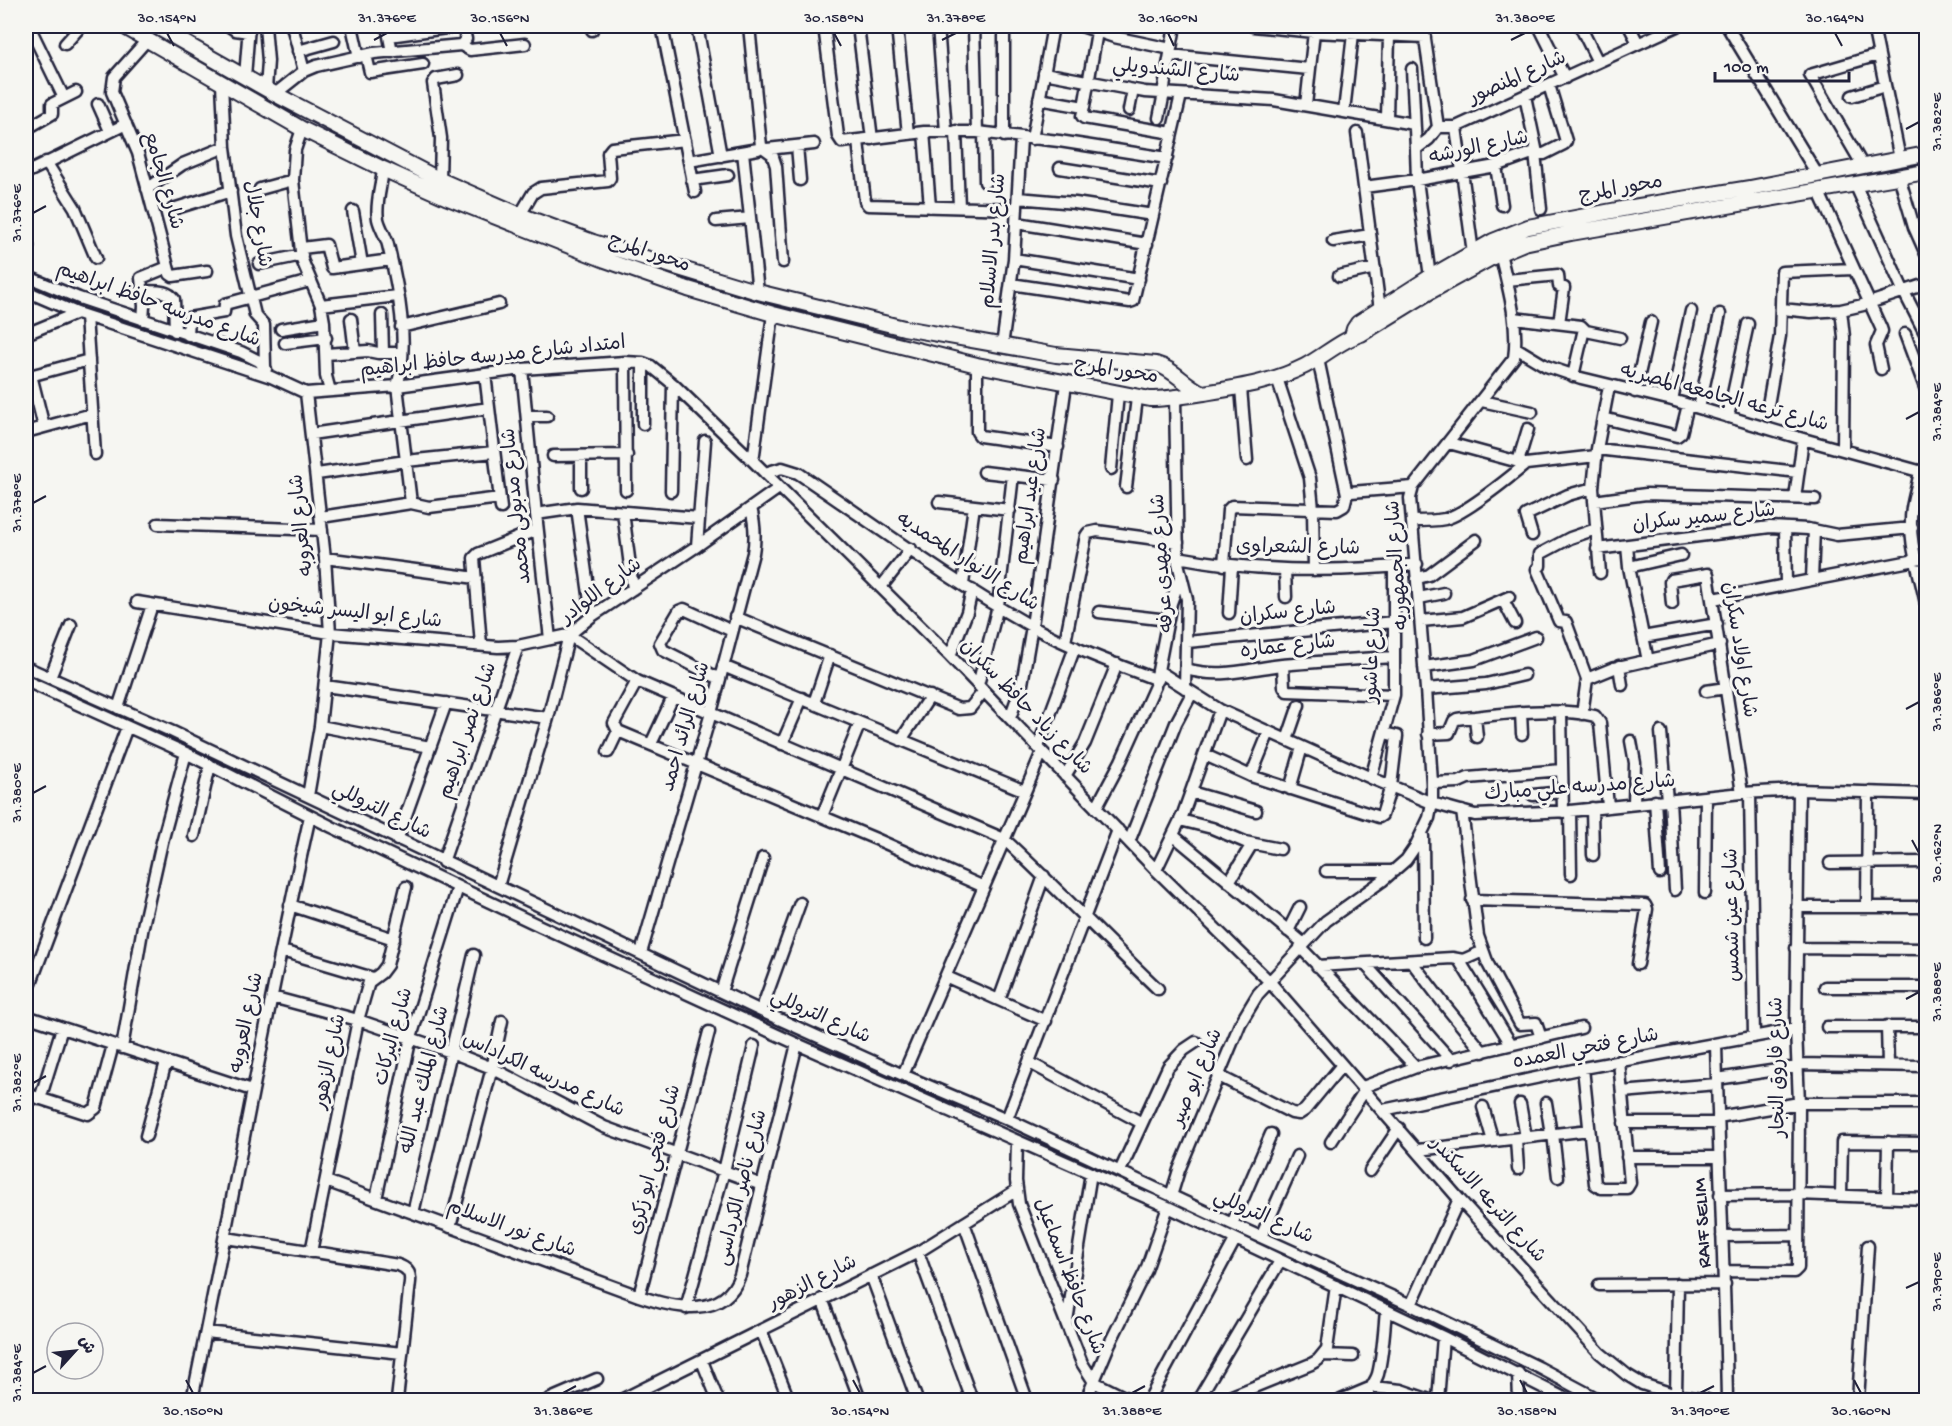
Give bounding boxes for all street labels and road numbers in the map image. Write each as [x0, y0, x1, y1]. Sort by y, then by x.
street label: شارع المنصور [1463, 46, 1570, 112]
street label: شارع الشندويلي [1111, 54, 1241, 92]
street label: شارع الورشه [1427, 126, 1531, 171]
street label: شارع الجامع [137, 129, 188, 233]
street label: محور المرج [1577, 170, 1665, 209]
street label: شارع بدر الاسلام [977, 173, 1012, 309]
street label: شارع جلال [237, 179, 276, 269]
street label: محور المرج [605, 228, 693, 279]
street label: شارع مدرسه حافظ ابراهيم [53, 258, 263, 354]
street label: امتداد شارع مدرسه حافظ ابراهيم [359, 332, 627, 383]
street label: محور المرج [1072, 353, 1160, 390]
street label: شارع ترعه الجامعه المصريه [1617, 359, 1831, 438]
street label: شارع عيد ابراهيم [1010, 426, 1053, 566]
street label: شارع مدبولى محمد [497, 427, 538, 585]
street label: شارع العروبه [285, 473, 320, 577]
street label: شارع مهدى عرفه [1147, 493, 1180, 633]
street label: شارع الجمهوريه [1382, 499, 1415, 631]
street label: شارع سمير سكران [1631, 499, 1777, 538]
street label: شارع الانوار المحمديه [891, 507, 1043, 618]
street label: شارع الشعراوى [1236, 535, 1360, 562]
street label: شارع اللوادر [555, 553, 647, 631]
street label: شارع اولاد سكران [1716, 580, 1761, 720]
street label: شارع ابو اليسر شيخون [267, 592, 443, 635]
street label: شارع سكران [1239, 597, 1337, 630]
street label: شارع عاشور [1360, 606, 1387, 706]
street label: شارع عماره [1239, 631, 1337, 664]
street label: شارع زياد حافظ سكران [954, 635, 1097, 781]
street label: شارع الرائد احمد [656, 659, 717, 795]
street label: شارع نصر ابراهيم [434, 660, 503, 802]
street label: شارع مدرسه علي مبارك [1484, 770, 1677, 810]
street label: شارع التروللي [327, 777, 434, 848]
street label: شارع عين شمس [1720, 848, 1747, 982]
street label: شارع العروبه [225, 970, 270, 1075]
street label: شارع البركات [370, 985, 419, 1089]
street label: شارع التروللي [765, 985, 874, 1053]
street label: شارع فاروق النجار [1765, 997, 1792, 1139]
street label: شارع الملك عبد الله [395, 1003, 456, 1157]
street label: شارع الزهور [308, 1012, 352, 1113]
street label: شارع فتحي العمده [1511, 1024, 1661, 1078]
street label: شارع ابو صير [1165, 1025, 1229, 1132]
street label: شارع مدرسه الكراداس [458, 1028, 628, 1124]
street label: شارع فتحي ابو زكرى [624, 1082, 690, 1238]
street label: شارع ناصر الكرداسى [711, 1107, 774, 1269]
street label: شارع الترعه الاسكندر [1423, 1131, 1550, 1269]
street label: RAIF SELIM [1690, 1177, 1718, 1268]
street label: شارع التروللي [1208, 1185, 1317, 1253]
street label: شارع نور الاسلام [444, 1195, 579, 1264]
street label: شارع حافظ اسماعيل [1028, 1195, 1109, 1359]
street label: شارع الزهور [763, 1251, 862, 1317]

